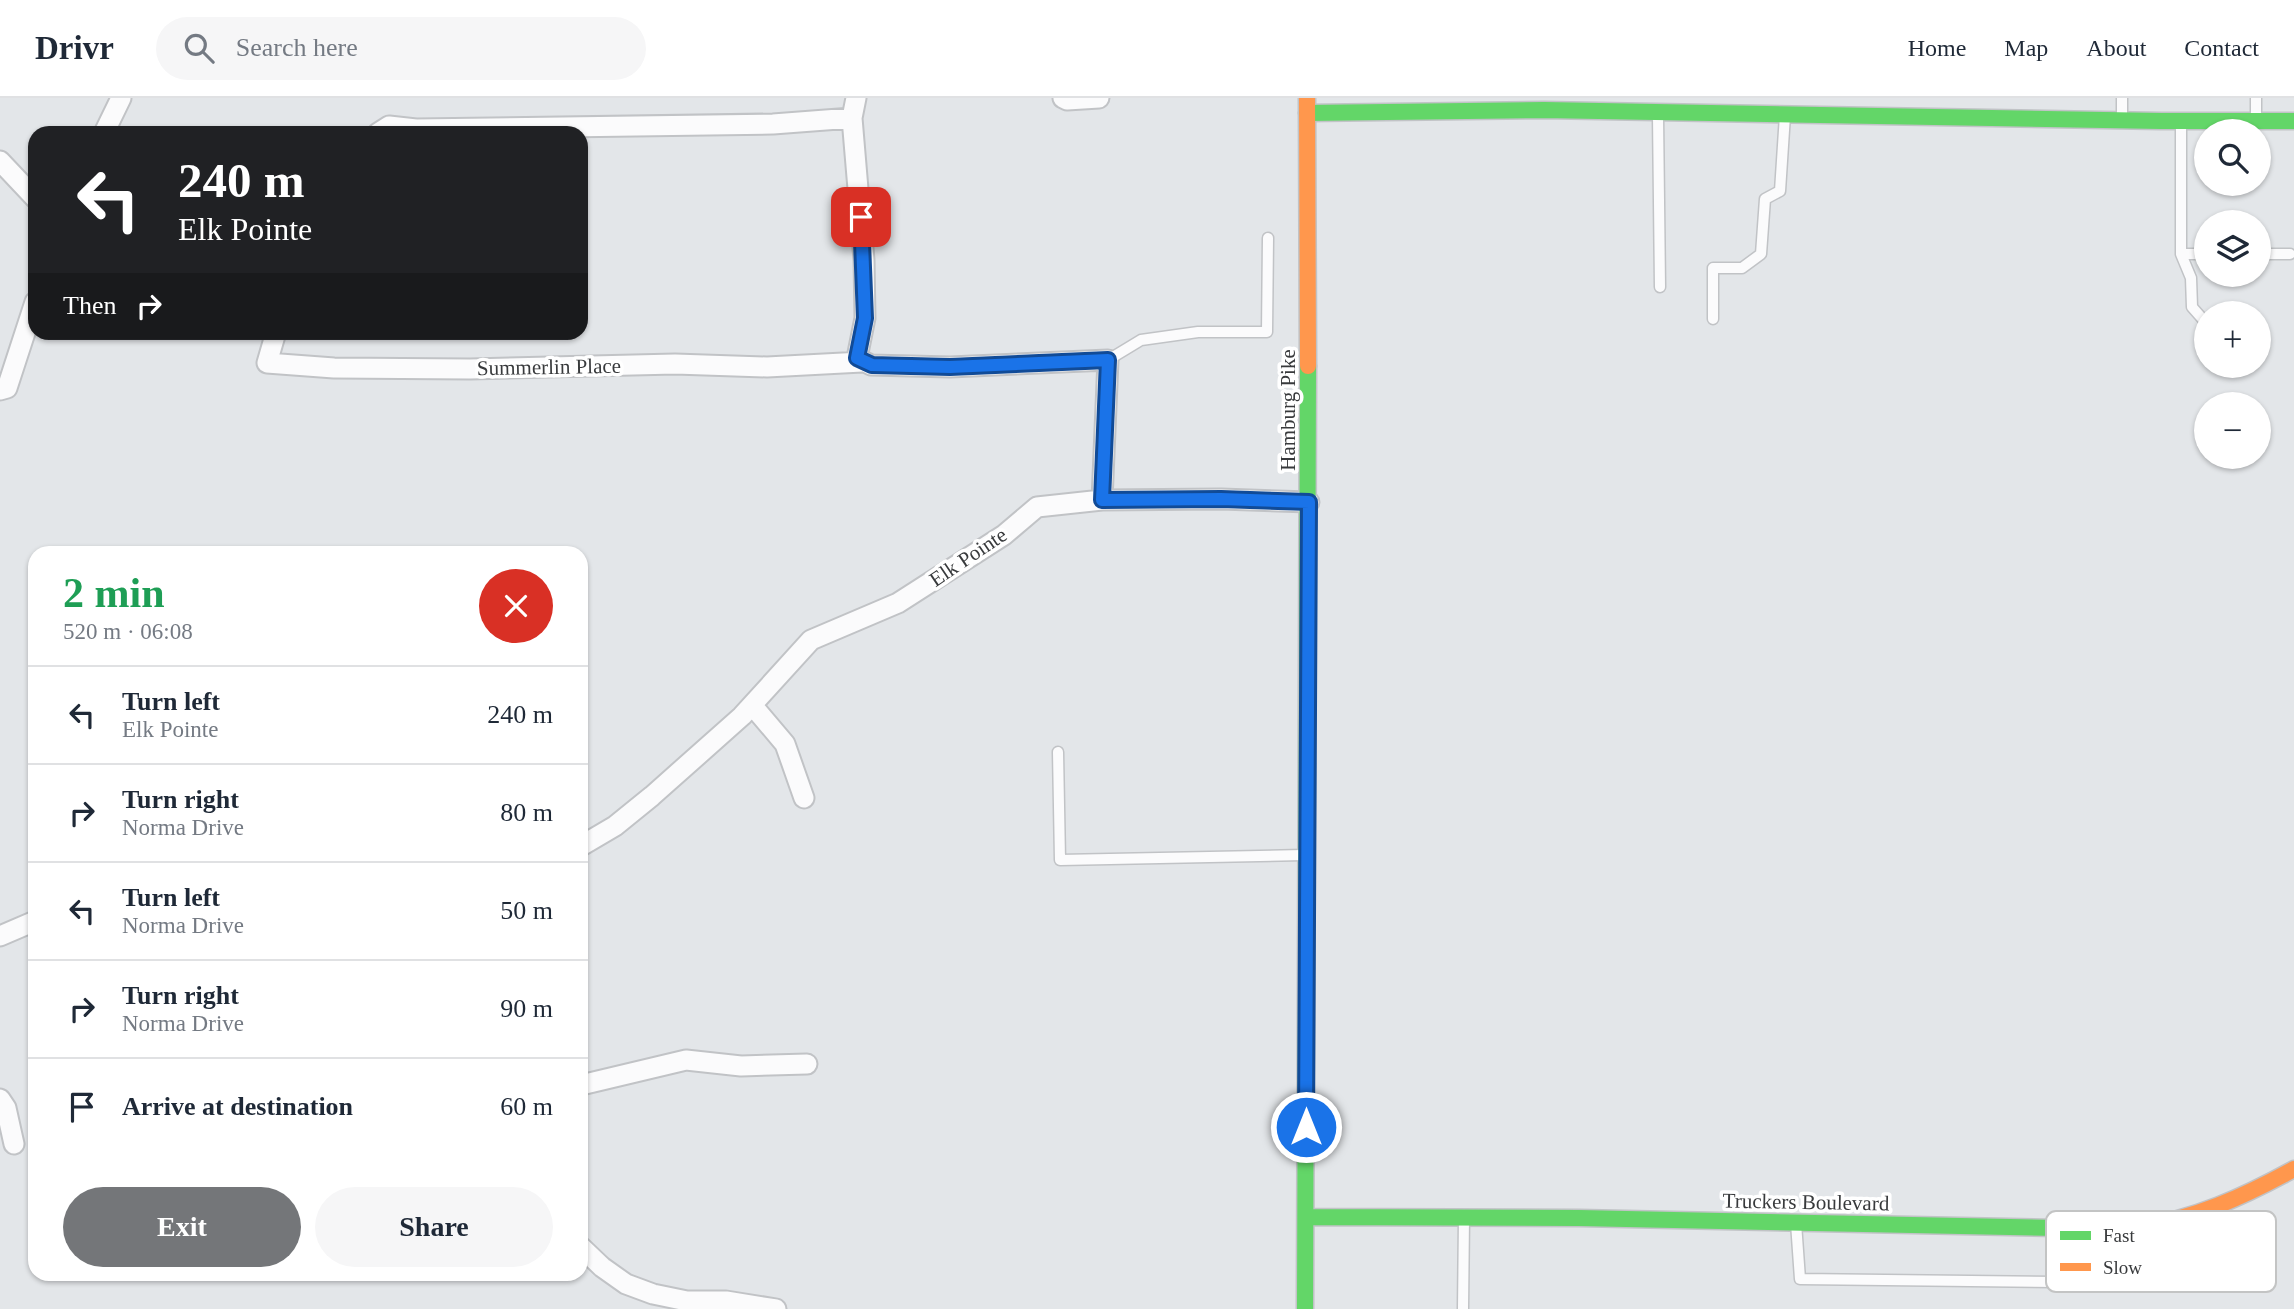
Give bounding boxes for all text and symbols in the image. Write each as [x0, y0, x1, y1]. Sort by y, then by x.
search box [156, 17, 646, 80]
icon: search [180, 29, 218, 67]
text: Drivr [35, 30, 114, 66]
text: Search here [236, 33, 358, 62]
text: Home [1908, 35, 1966, 61]
text: Map [2004, 35, 2048, 61]
text: About [2086, 35, 2146, 61]
text: Contact [2184, 35, 2259, 61]
map controls [2194, 119, 2271, 469]
button: search [2194, 119, 2271, 196]
text: 240 m [178, 153, 305, 208]
icon: left [63, 154, 154, 245]
pin [831, 187, 891, 247]
icon: arrive [842, 198, 880, 236]
button: layers [2194, 210, 2271, 287]
text: Elk Pointe [178, 211, 312, 247]
icon: right [130, 287, 168, 325]
text: Then [63, 291, 116, 320]
button: + [2194, 301, 2271, 378]
street label: Hamburg Pike [1276, 349, 1300, 471]
street label: Summerlin Place [477, 354, 621, 380]
button: − [2194, 392, 2271, 469]
street label: Elk Pointe [925, 522, 1011, 592]
button: close [479, 569, 553, 643]
text: 2 min [63, 570, 165, 616]
text: 520 m · 06:08 [63, 619, 193, 644]
text: Turn left [122, 687, 220, 716]
icon: left [63, 696, 101, 734]
text: 240 m [487, 700, 553, 729]
text: Elk Pointe [122, 717, 218, 742]
text: Turn right [122, 785, 239, 814]
icon: right [63, 794, 101, 832]
text: 80 m [500, 798, 553, 827]
text: Norma Drive [122, 815, 244, 840]
text: Turn left [122, 883, 220, 912]
icon: left [63, 892, 101, 930]
text: 50 m [500, 896, 553, 925]
text: Norma Drive [122, 913, 244, 938]
text: Turn right [122, 981, 239, 1010]
icon: right [63, 990, 101, 1028]
text: 90 m [500, 994, 553, 1023]
text: Norma Drive [122, 1011, 244, 1036]
icon: arrive [63, 1088, 101, 1126]
position arrow [1269, 1090, 1343, 1164]
text: Arrive at destination [122, 1092, 353, 1121]
text: 60 m [500, 1092, 553, 1121]
button: Exit [63, 1187, 301, 1267]
button: Share [315, 1187, 553, 1267]
street label: Truckers Boulevard [1722, 1189, 1890, 1215]
legend [2046, 1211, 2276, 1292]
text: Fast [2103, 1225, 2135, 1246]
text: Slow [2103, 1257, 2142, 1278]

